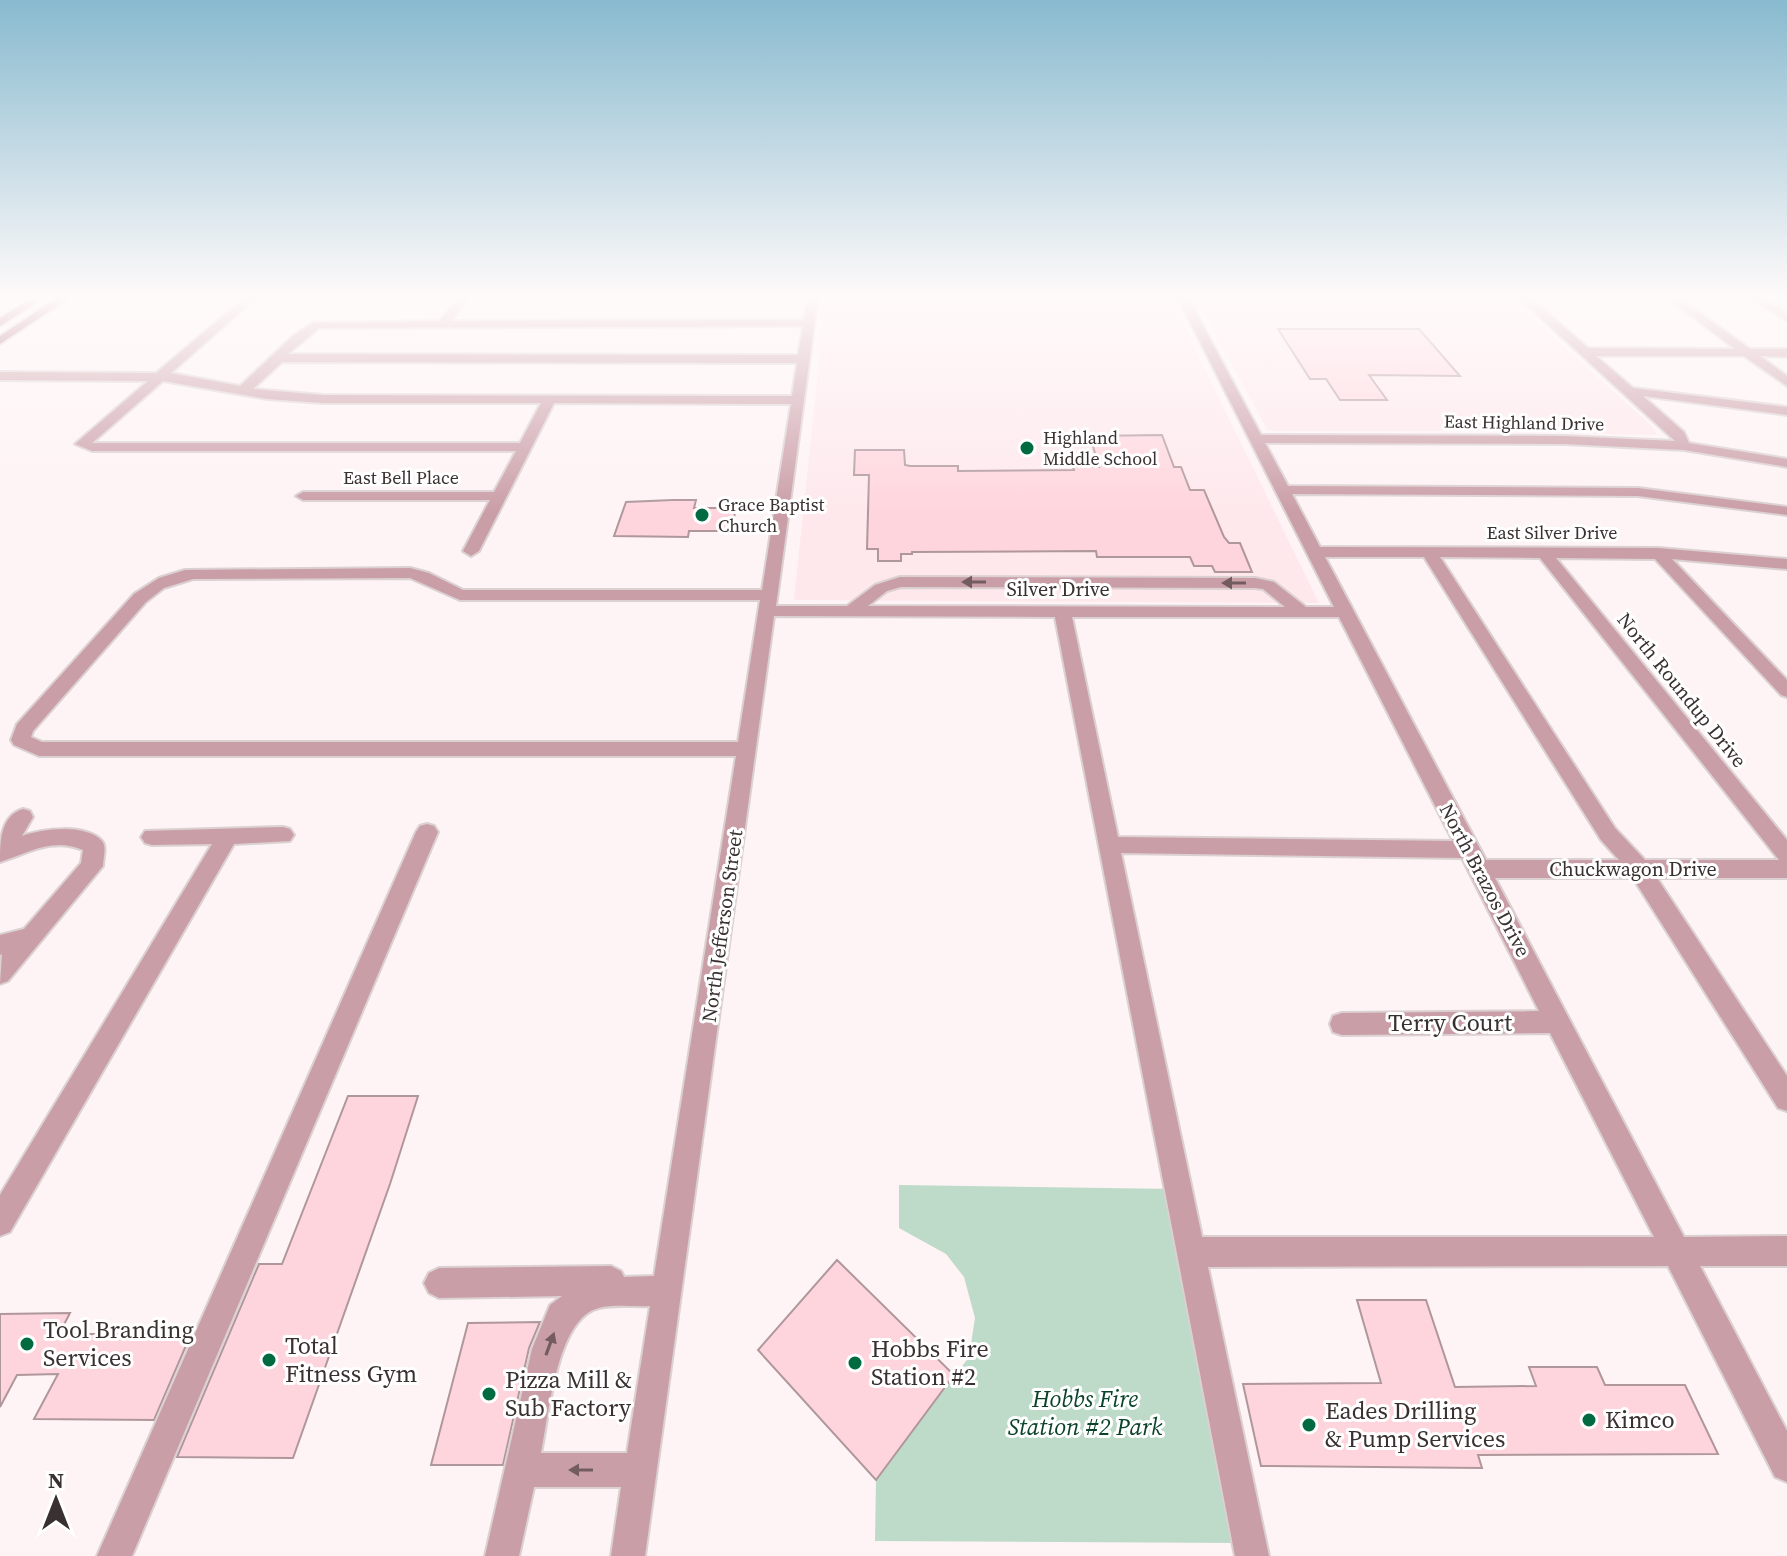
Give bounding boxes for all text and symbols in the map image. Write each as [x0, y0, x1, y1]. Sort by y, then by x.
street label: East Highland Drive [1444, 409, 1604, 436]
place label: Highland Middle School [1043, 425, 1157, 471]
marker: Highland Middle School [1018, 439, 1036, 457]
street label: East Bell Place [343, 465, 459, 490]
place label: Grace Baptist Church [718, 492, 824, 538]
marker: Grace Baptist Church [693, 506, 711, 524]
street label: East Silver Drive [1487, 520, 1617, 545]
street label: Silver Drive [1006, 575, 1110, 603]
one-way arrow [961, 576, 986, 588]
one-way arrow [1221, 577, 1246, 589]
street label: North Roundup Drive [1611, 607, 1753, 773]
street label: North Brazos Drive [1433, 798, 1537, 962]
street label: North Jefferson Street [695, 828, 749, 1024]
street label: Chuckwagon Drive [1549, 855, 1717, 883]
street label: Terry Court [1388, 1006, 1512, 1039]
place label: Tool Branding Services [43, 1313, 194, 1374]
place label: Total Fitness Gym [285, 1329, 417, 1390]
one-way arrow [544, 1331, 557, 1355]
place label: Hobbs Fire Station #2 [871, 1332, 989, 1393]
marker: Tool Branding Services [18, 1335, 36, 1353]
marker: Total Fitness Gym [260, 1351, 278, 1369]
marker: Hobbs Fire Station #2 [846, 1354, 864, 1372]
place label: Pizza Mill & Sub Factory [505, 1363, 632, 1424]
park label: Hobbs Fire Station #2 Park [1008, 1382, 1163, 1443]
marker: Pizza Mill & Sub Factory [480, 1385, 498, 1403]
place label: Eades Drilling & Pump Services [1325, 1394, 1505, 1455]
place label: Kimco [1605, 1403, 1675, 1436]
marker: Kimco [1580, 1411, 1598, 1429]
marker: Eades Drilling & Pump Services [1300, 1416, 1318, 1434]
north arrow [16, 1460, 96, 1540]
one-way arrow [568, 1464, 593, 1476]
text: N [48, 1465, 64, 1495]

